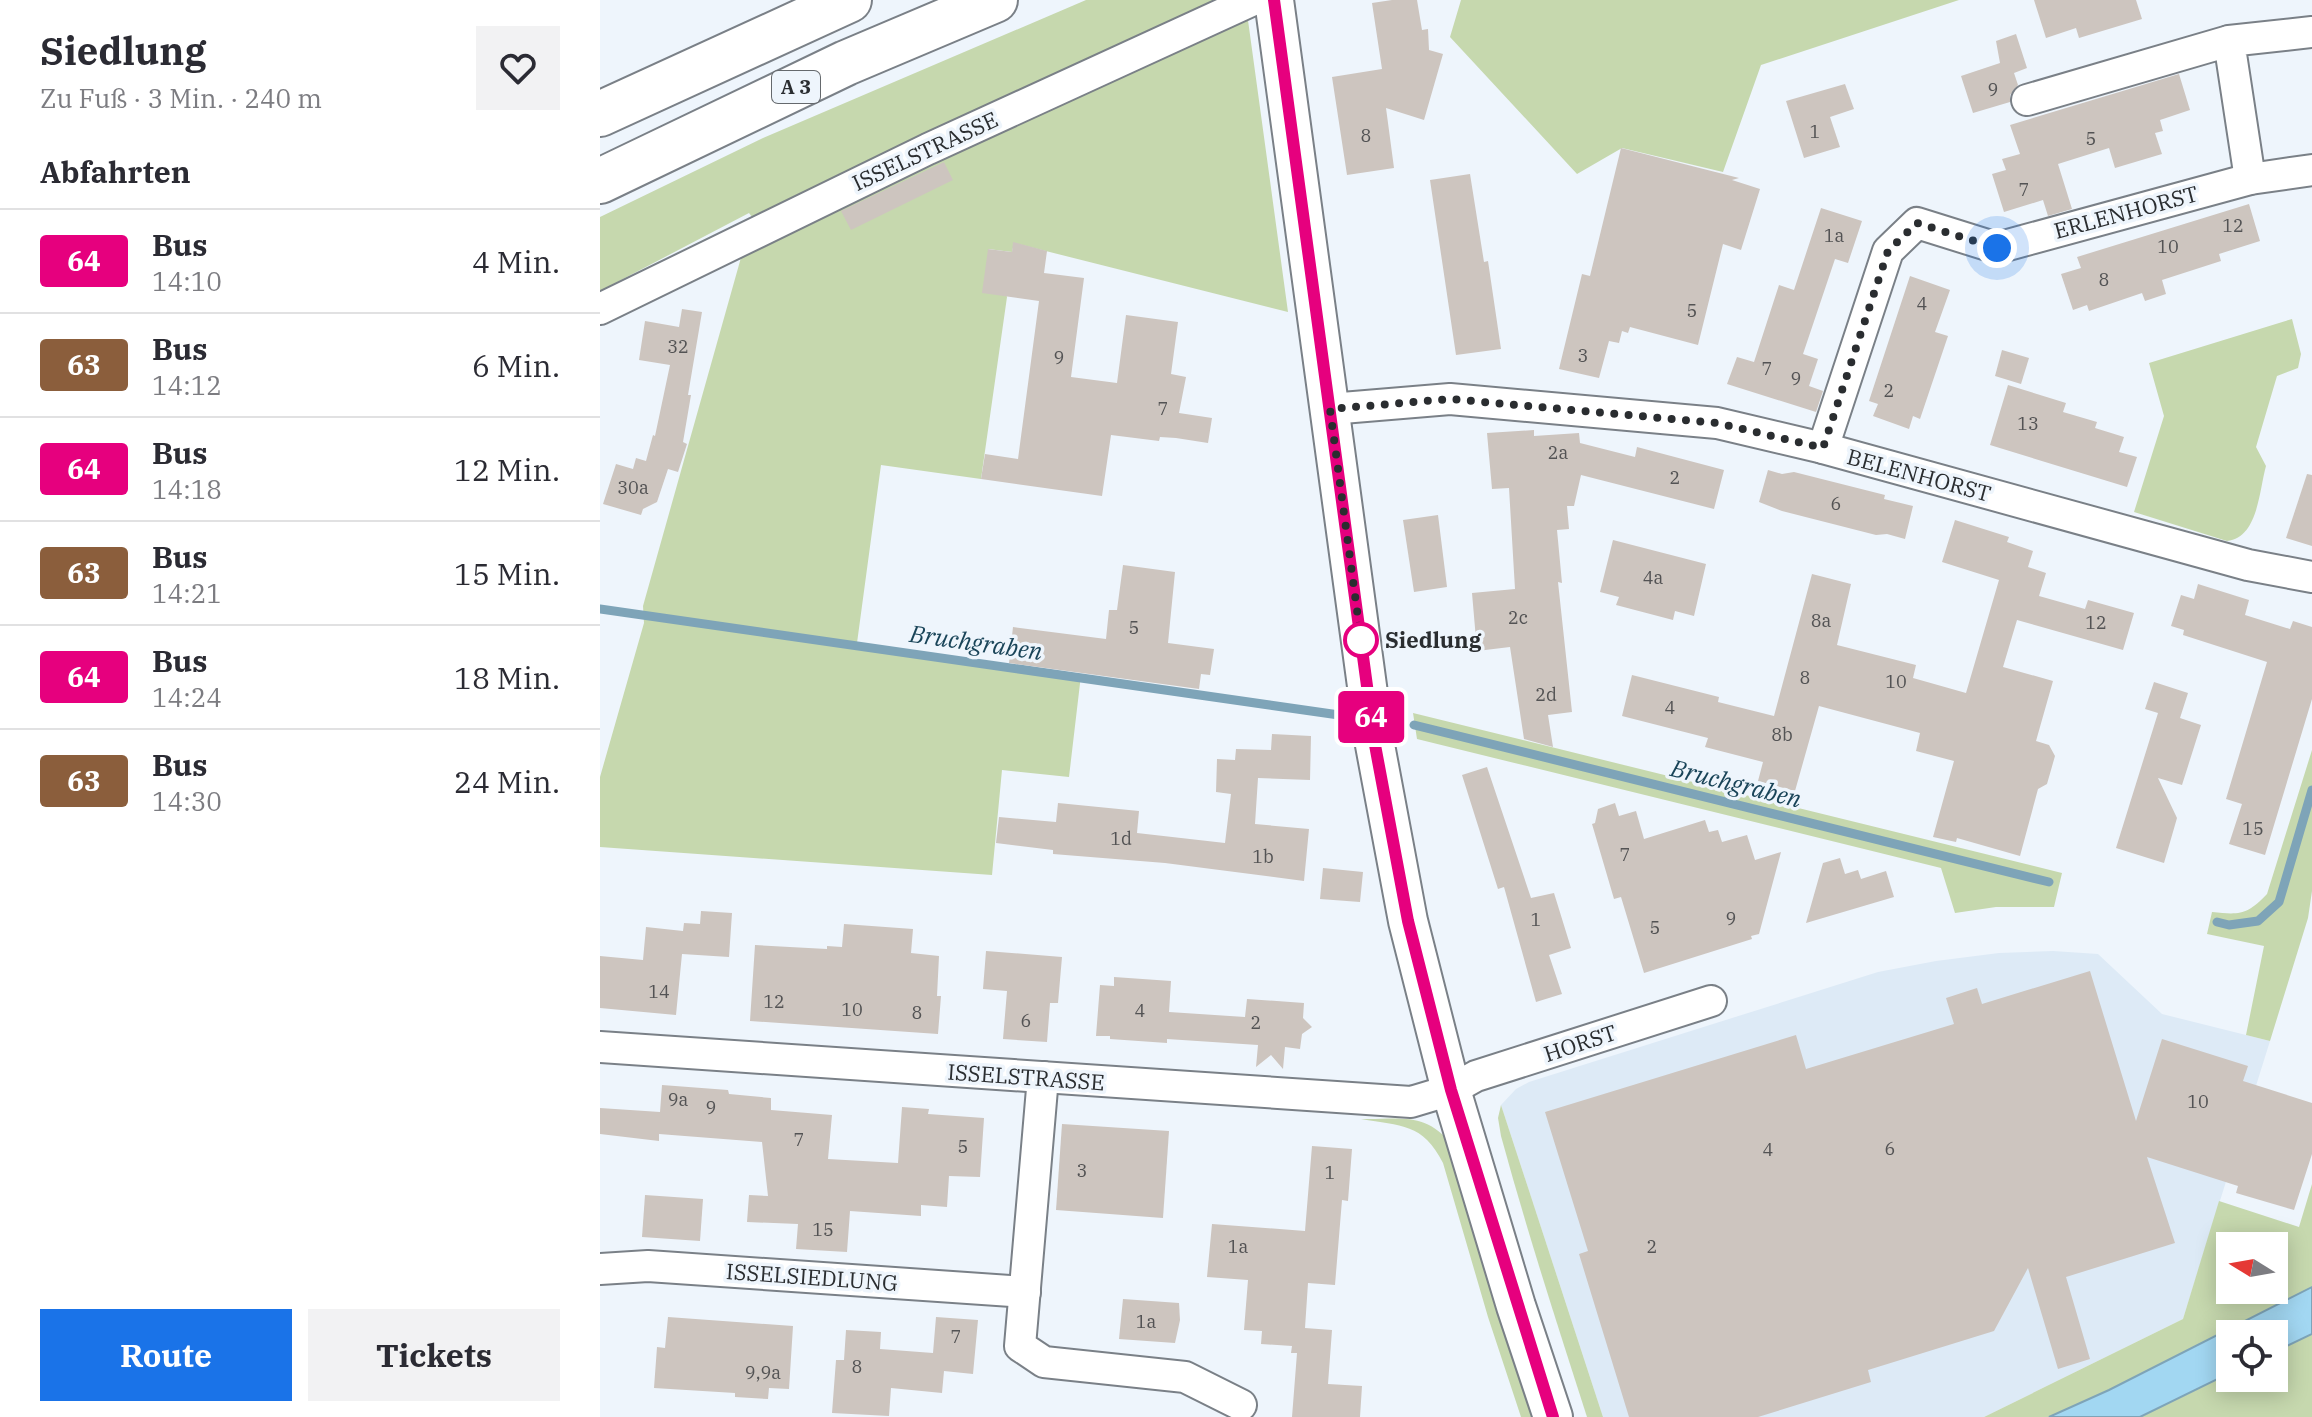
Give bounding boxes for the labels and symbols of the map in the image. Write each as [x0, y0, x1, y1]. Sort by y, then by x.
road number: A 3 [772, 71, 820, 103]
house number: 9 [1988, 78, 1998, 101]
street label: ISSELSTRASSE [847, 104, 1002, 197]
house number: 1 [1810, 120, 1820, 143]
house number: 8 [1361, 124, 1371, 147]
house number: 5 [2086, 127, 2096, 150]
house number: 7 [2019, 178, 2029, 201]
street label: ERLENHORST [2051, 178, 2201, 245]
house number: 12 [2222, 214, 2244, 237]
house number: 1a [1824, 224, 1844, 247]
your location [1977, 228, 2017, 268]
house number: 10 [2157, 235, 2179, 258]
house number: 8 [2099, 268, 2109, 291]
house number: 4 [1917, 292, 1927, 315]
house number: 5 [1687, 299, 1697, 322]
house number: 32 [667, 335, 689, 358]
house number: 3 [1578, 344, 1588, 367]
house number: 9 [1054, 346, 1064, 369]
house number: 7 [1762, 357, 1772, 380]
house number: 9 [1791, 367, 1801, 390]
house number: 2 [1884, 379, 1894, 402]
house number: 7 [1158, 397, 1168, 420]
house number: 13 [2017, 412, 2039, 435]
house number: 2a [1548, 441, 1568, 464]
street label: BELENHORST [1844, 441, 1994, 508]
house number: 2 [1670, 466, 1680, 489]
house number: 30a [617, 476, 649, 499]
house number: 6 [1831, 492, 1841, 515]
house number: 4a [1643, 566, 1663, 589]
house number: 2c [1508, 606, 1528, 629]
house number: 8a [1811, 609, 1831, 632]
house number: 12 [2085, 611, 2107, 634]
house number: 5 [1129, 616, 1139, 639]
water label: Bruchgraben [907, 617, 1045, 667]
marker: Siedlung [1344, 623, 1378, 657]
place label: Siedlung [1385, 625, 1482, 654]
house number: 8 [1800, 666, 1810, 689]
house number: 10 [1885, 670, 1907, 693]
house number: 2d [1535, 683, 1557, 706]
line badge: 64 [1335, 691, 1407, 743]
house number: 4 [1665, 696, 1675, 719]
house number: 8b [1771, 723, 1793, 746]
water label: Bruchgraben [1667, 751, 1805, 815]
house number: 15 [2242, 817, 2264, 840]
house number: 1d [1110, 827, 1132, 850]
house number: 7 [1620, 843, 1630, 866]
house number: 1b [1252, 845, 1274, 868]
house number: 9 [1726, 907, 1736, 930]
house number: 1 [1531, 908, 1541, 931]
house number: 5 [1650, 916, 1660, 939]
house number: 14 [648, 980, 670, 1003]
house number: 12 [763, 990, 785, 1013]
house number: 10 [841, 998, 863, 1021]
house number: 4 [1135, 999, 1145, 1022]
house number: 8 [912, 1001, 922, 1024]
house number: 6 [1021, 1009, 1031, 1032]
house number: 2 [1251, 1011, 1261, 1034]
street label: HORST [1540, 1017, 1620, 1068]
street label: ISSELSTRASSE [946, 1057, 1106, 1096]
house number: 9a [668, 1088, 688, 1111]
house number: 10 [2187, 1090, 2209, 1113]
house number: 9 [706, 1096, 716, 1119]
house number: 7 [794, 1128, 804, 1151]
house number: 5 [958, 1135, 968, 1158]
house number: 6 [1885, 1137, 1895, 1160]
house number: 4 [1763, 1138, 1773, 1161]
house number: 3 [1077, 1159, 1087, 1182]
house number: 1 [1325, 1161, 1335, 1184]
house number: 15 [812, 1218, 834, 1241]
north arrow [2216, 1232, 2288, 1304]
house number: 1a [1228, 1235, 1248, 1258]
house number: 2 [1647, 1235, 1657, 1258]
street label: ISSELSIEDLUNG [725, 1256, 899, 1297]
house number: 1a [1136, 1310, 1156, 1333]
house number: 7 [951, 1325, 961, 1348]
house number: 8 [852, 1355, 862, 1378]
house number: 9,9a [745, 1361, 781, 1384]

